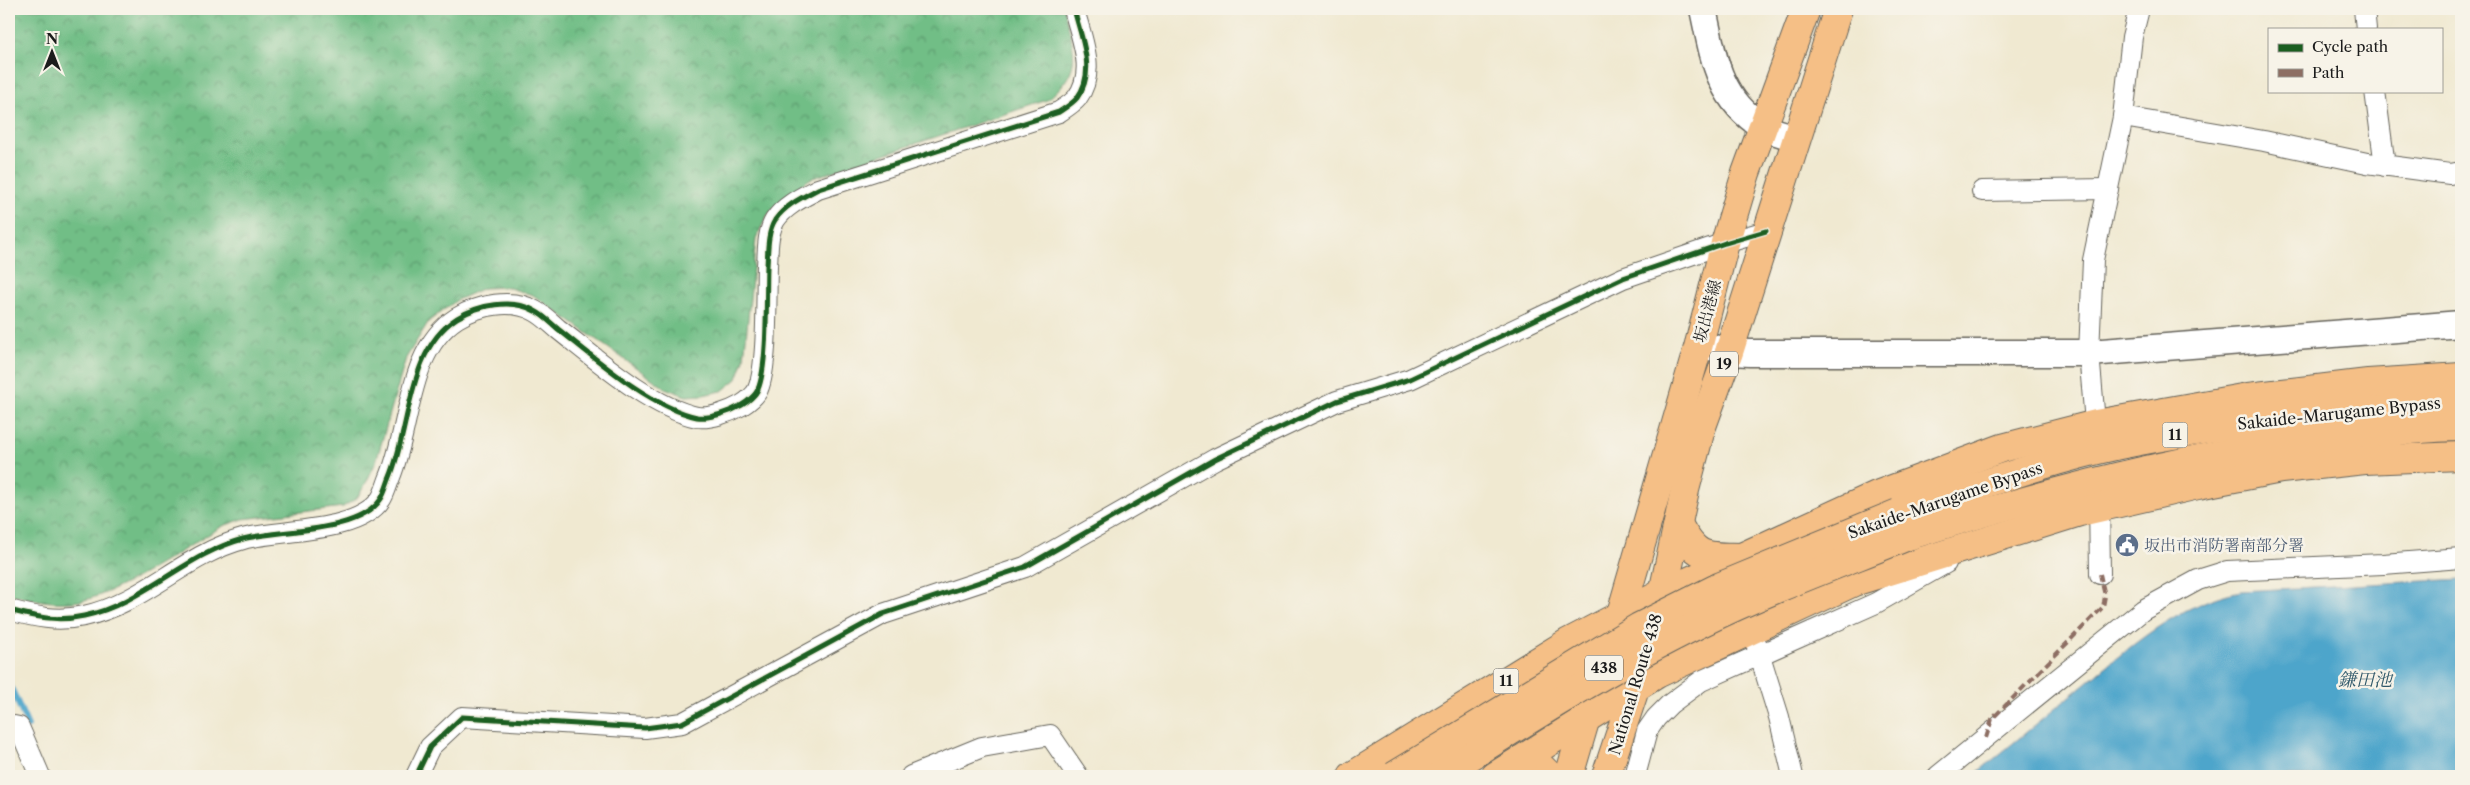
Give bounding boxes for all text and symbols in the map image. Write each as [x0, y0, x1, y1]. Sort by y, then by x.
north arrow [28, 28, 78, 78]
legend [2268, 28, 2442, 92]
text: N [46, 30, 58, 48]
text: Cycle path [2312, 37, 2389, 56]
text: Path [2312, 63, 2345, 82]
street label: 坂出港線 [1689, 277, 1725, 345]
road number: 19 [1710, 352, 1738, 376]
street label: Sakaide-Marugame Bypass [2236, 392, 2442, 434]
road number: 11 [2162, 422, 2188, 448]
street label: Sakaide-Marugame Bypass [1845, 457, 2045, 543]
public building icon: 坂出市消防署南部分署 [2114, 532, 2140, 558]
place label: 坂出市消防署南部分署 [2144, 535, 2304, 555]
street label: National Route 438 [1604, 611, 1666, 757]
road number: 438 [1585, 656, 1623, 680]
road number: 11 [1494, 668, 1518, 694]
water label: 鎌田池 [2338, 669, 2394, 691]

